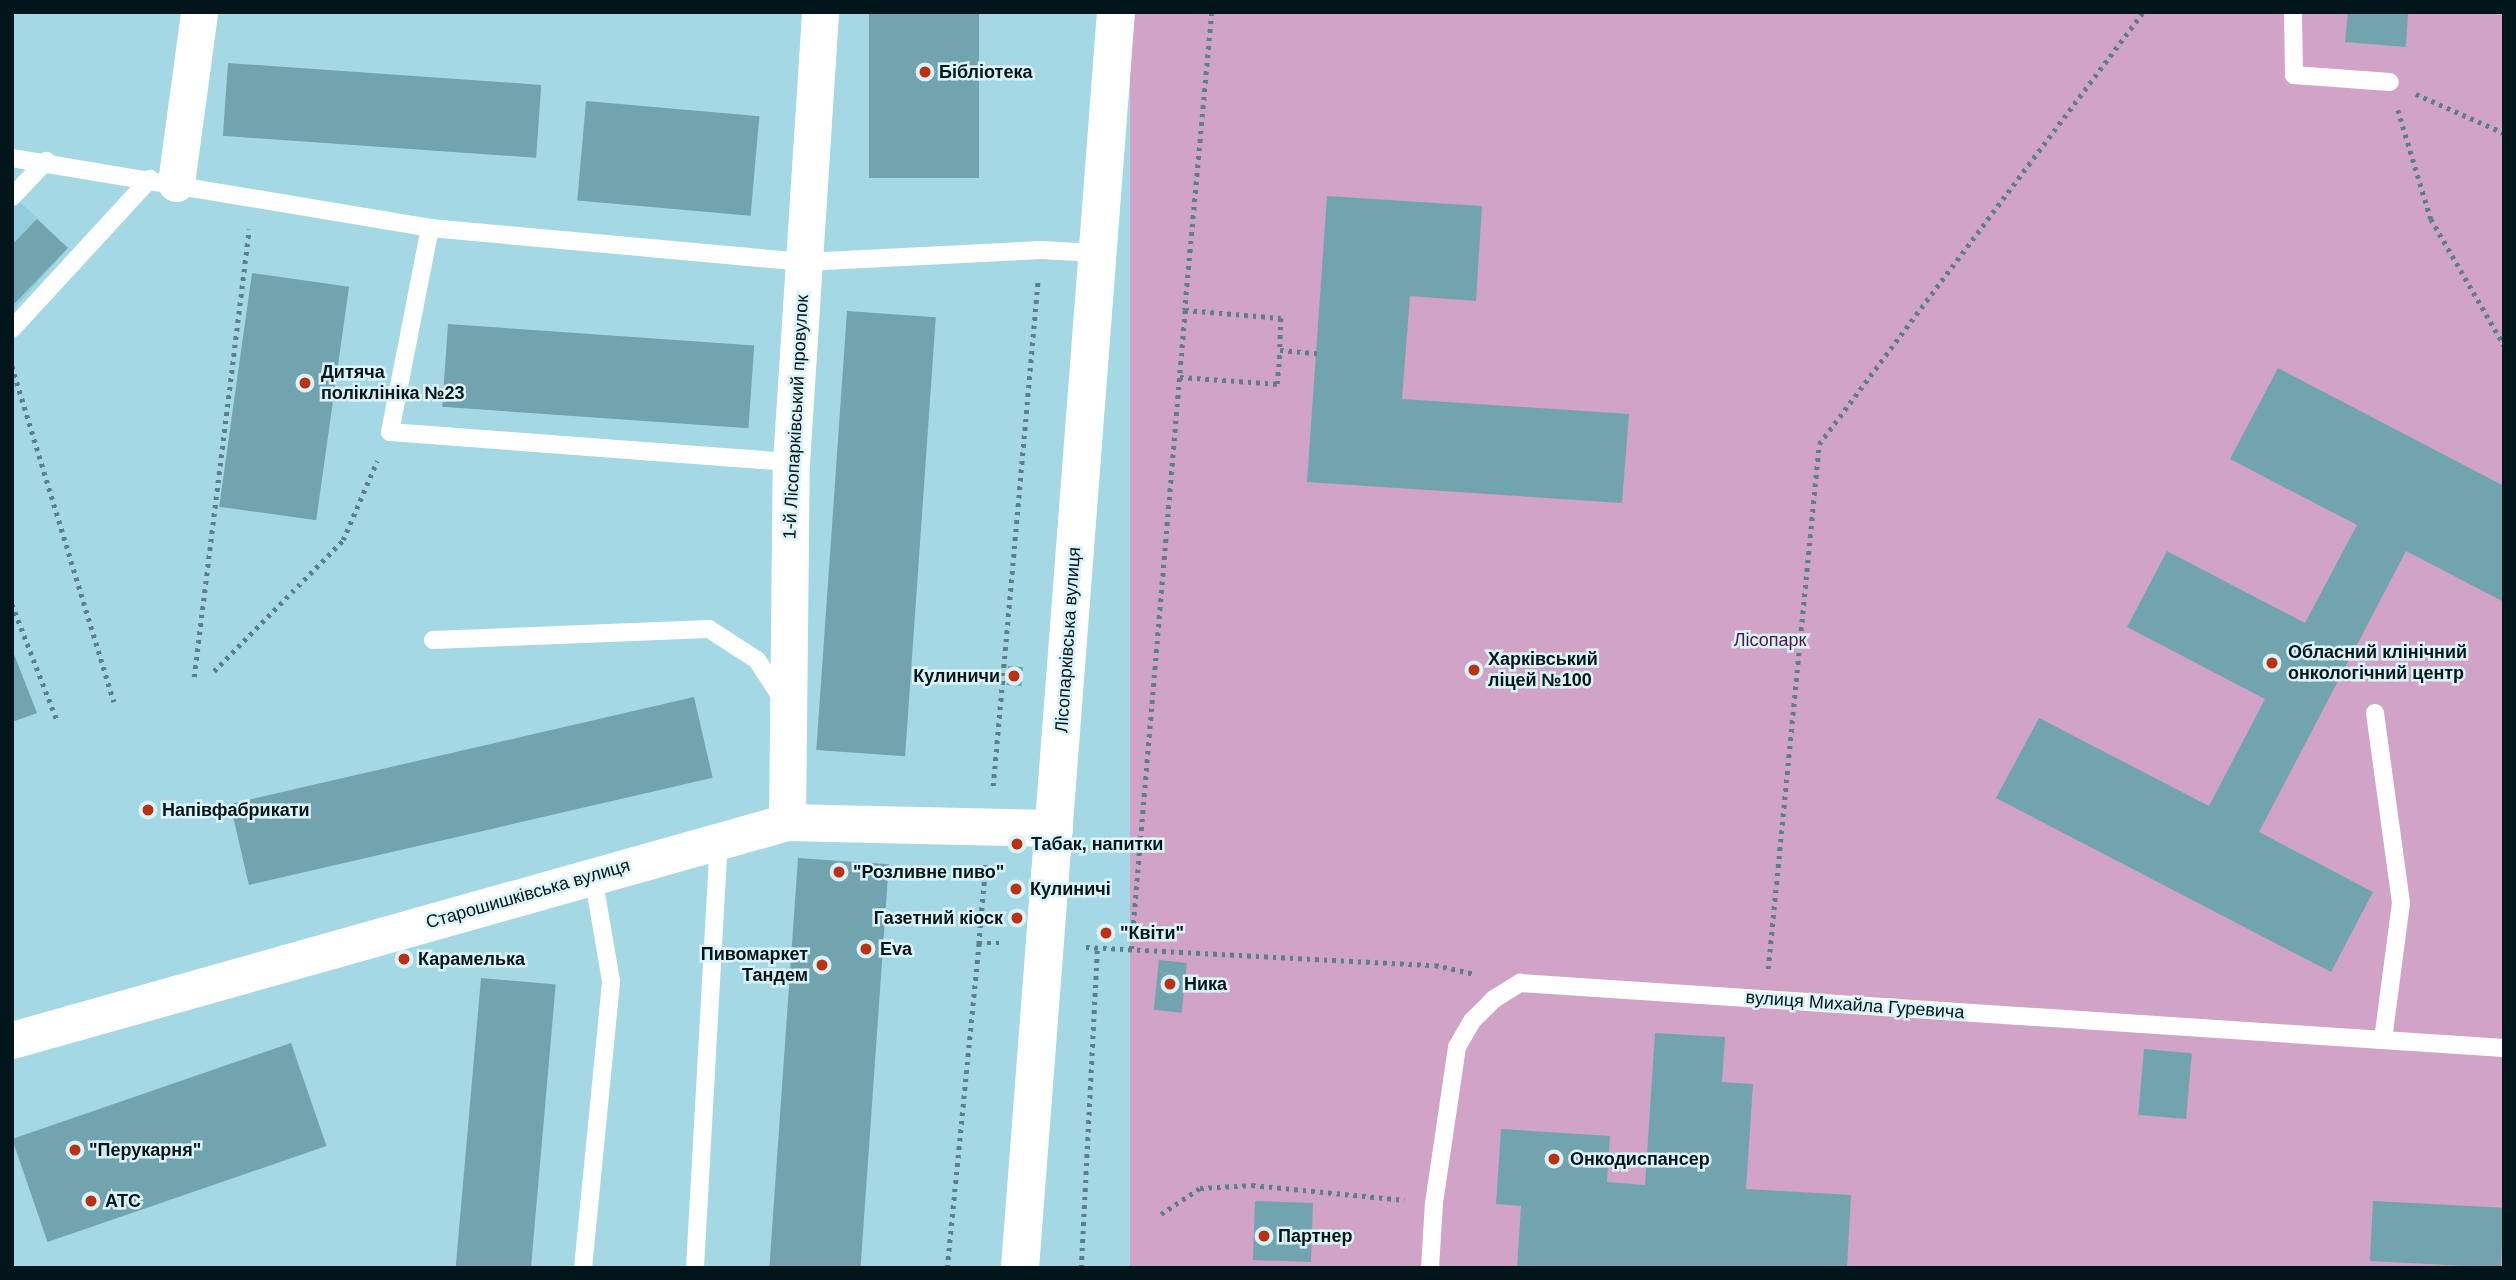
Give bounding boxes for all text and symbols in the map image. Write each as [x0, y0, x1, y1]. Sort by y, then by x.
place label: Бібліотека [939, 61, 1032, 83]
marker: Бібліотека [917, 64, 933, 80]
street label: 1-й Лісопарківський провулок [779, 294, 813, 540]
place label: Дитяча поліклініка №23 [321, 362, 464, 404]
marker: Дитяча поліклініка №23 [295, 373, 315, 393]
street label: Лісопарківська вулиця [1051, 546, 1085, 734]
park label: Лісопарк [1734, 629, 1806, 651]
place label: Обласний клінічний онкологічний центр [2288, 642, 2467, 684]
place label: Харківський ліцей №100 [1488, 649, 1598, 692]
marker: Обласний клінічний онкологічний центр [2262, 653, 2282, 673]
marker: Харківський ліцей №100 [1466, 662, 1482, 678]
place label: Кулиничи [913, 665, 1000, 687]
marker: Кулиничи [1006, 668, 1022, 684]
place label: Напівфабрикати [162, 799, 310, 821]
marker: Напівфабрикати [140, 802, 156, 818]
place label: Табак, напитки [1031, 833, 1163, 855]
marker: Табак, напитки [1009, 836, 1025, 852]
street label: Старошишківська вулиця [423, 854, 633, 934]
place label: "Розливне пиво" [853, 861, 1004, 883]
marker: "Розливне пиво" [831, 864, 847, 880]
place label: Кулиничі [1030, 878, 1111, 900]
marker: Кулиничі [1008, 881, 1024, 897]
place label: Газетний кіоск [874, 907, 1003, 929]
marker: Газетний кіоск [1009, 910, 1025, 926]
place label: "Квіти" [1120, 922, 1184, 944]
marker: "Квіти" [1098, 925, 1114, 941]
place label: Eva [880, 938, 912, 960]
marker: Eva [858, 941, 874, 957]
place label: Пивомаркет Тандем [701, 944, 808, 986]
place label: Карамелька [418, 948, 525, 970]
marker: Карамелька [396, 951, 412, 967]
marker: Пивомаркет Тандем [814, 957, 830, 973]
place label: Ника [1184, 973, 1227, 995]
marker: Ника [1162, 976, 1178, 992]
street label: вулиця Михайла Гуревича [1745, 987, 1965, 1023]
place label: "Перукарня" [89, 1139, 201, 1161]
marker: "Перукарня" [67, 1142, 83, 1158]
place label: Онкодиспансер [1570, 1148, 1710, 1170]
marker: Онкодиспансер [1544, 1149, 1564, 1169]
place label: АТС [105, 1190, 141, 1212]
marker: АТС [83, 1193, 99, 1209]
place label: Партнер [1278, 1225, 1352, 1247]
marker: Партнер [1256, 1228, 1272, 1244]

